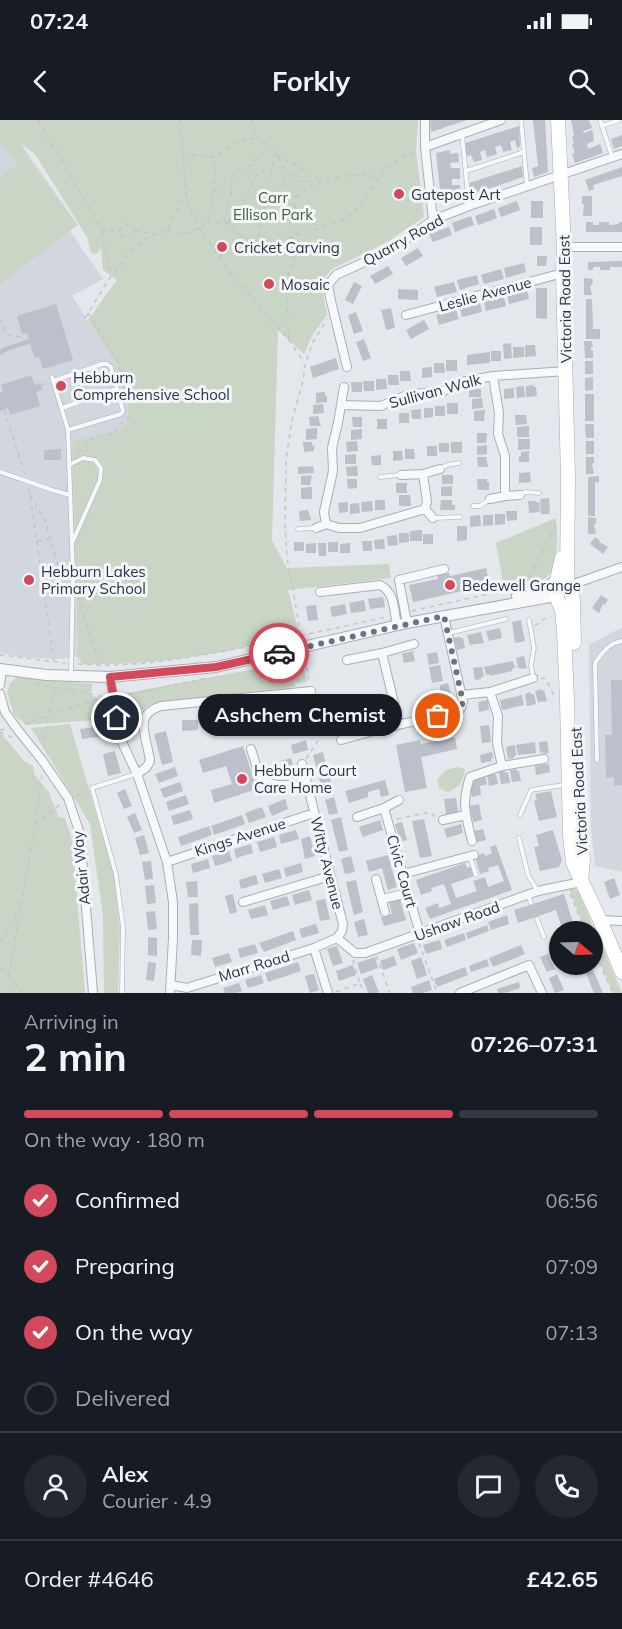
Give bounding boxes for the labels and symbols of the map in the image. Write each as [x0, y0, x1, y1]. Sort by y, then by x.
place label: Gatepost Art [411, 185, 501, 204]
marker: Gatepost Art [392, 187, 406, 201]
park label: Carr Ellison Park [233, 188, 313, 224]
street label: Quarry Road [359, 210, 447, 270]
street label: Victoria Road East [554, 235, 576, 363]
place label: Cricket Carving [234, 238, 340, 257]
marker: Cricket Carving [215, 240, 229, 254]
street label: Leslie Avenue [437, 273, 533, 315]
place label: Mosaic [281, 275, 330, 294]
marker: Mosaic [262, 277, 276, 291]
place label: Hebburn Comprehensive School [73, 368, 230, 404]
street label: Sullivan Walk [387, 370, 483, 412]
marker: Hebburn Comprehensive School [54, 379, 68, 393]
place label: Hebburn Lakes Primary School [41, 562, 146, 598]
marker: Hebburn Lakes Primary School [22, 573, 36, 587]
place label: Bedewell Grange [462, 576, 581, 595]
marker: Bedewell Grange [443, 578, 457, 592]
courier [249, 623, 309, 683]
pin [412, 690, 463, 741]
pin [91, 692, 142, 743]
callout: Ashchem Chemist [198, 695, 402, 737]
street label: Victoria Road East [566, 727, 592, 855]
place label: Hebburn Court Care Home [254, 761, 357, 797]
marker: Hebburn Court Care Home [235, 772, 249, 786]
street label: Kings Avenue [192, 813, 288, 861]
street label: Witty Avenue [306, 815, 348, 911]
street label: Adair Way [68, 830, 94, 906]
street label: Civic Court [383, 832, 421, 910]
street label: Ushaw Road [412, 897, 502, 945]
north arrow [549, 921, 603, 975]
street label: Marr Road [216, 946, 292, 986]

